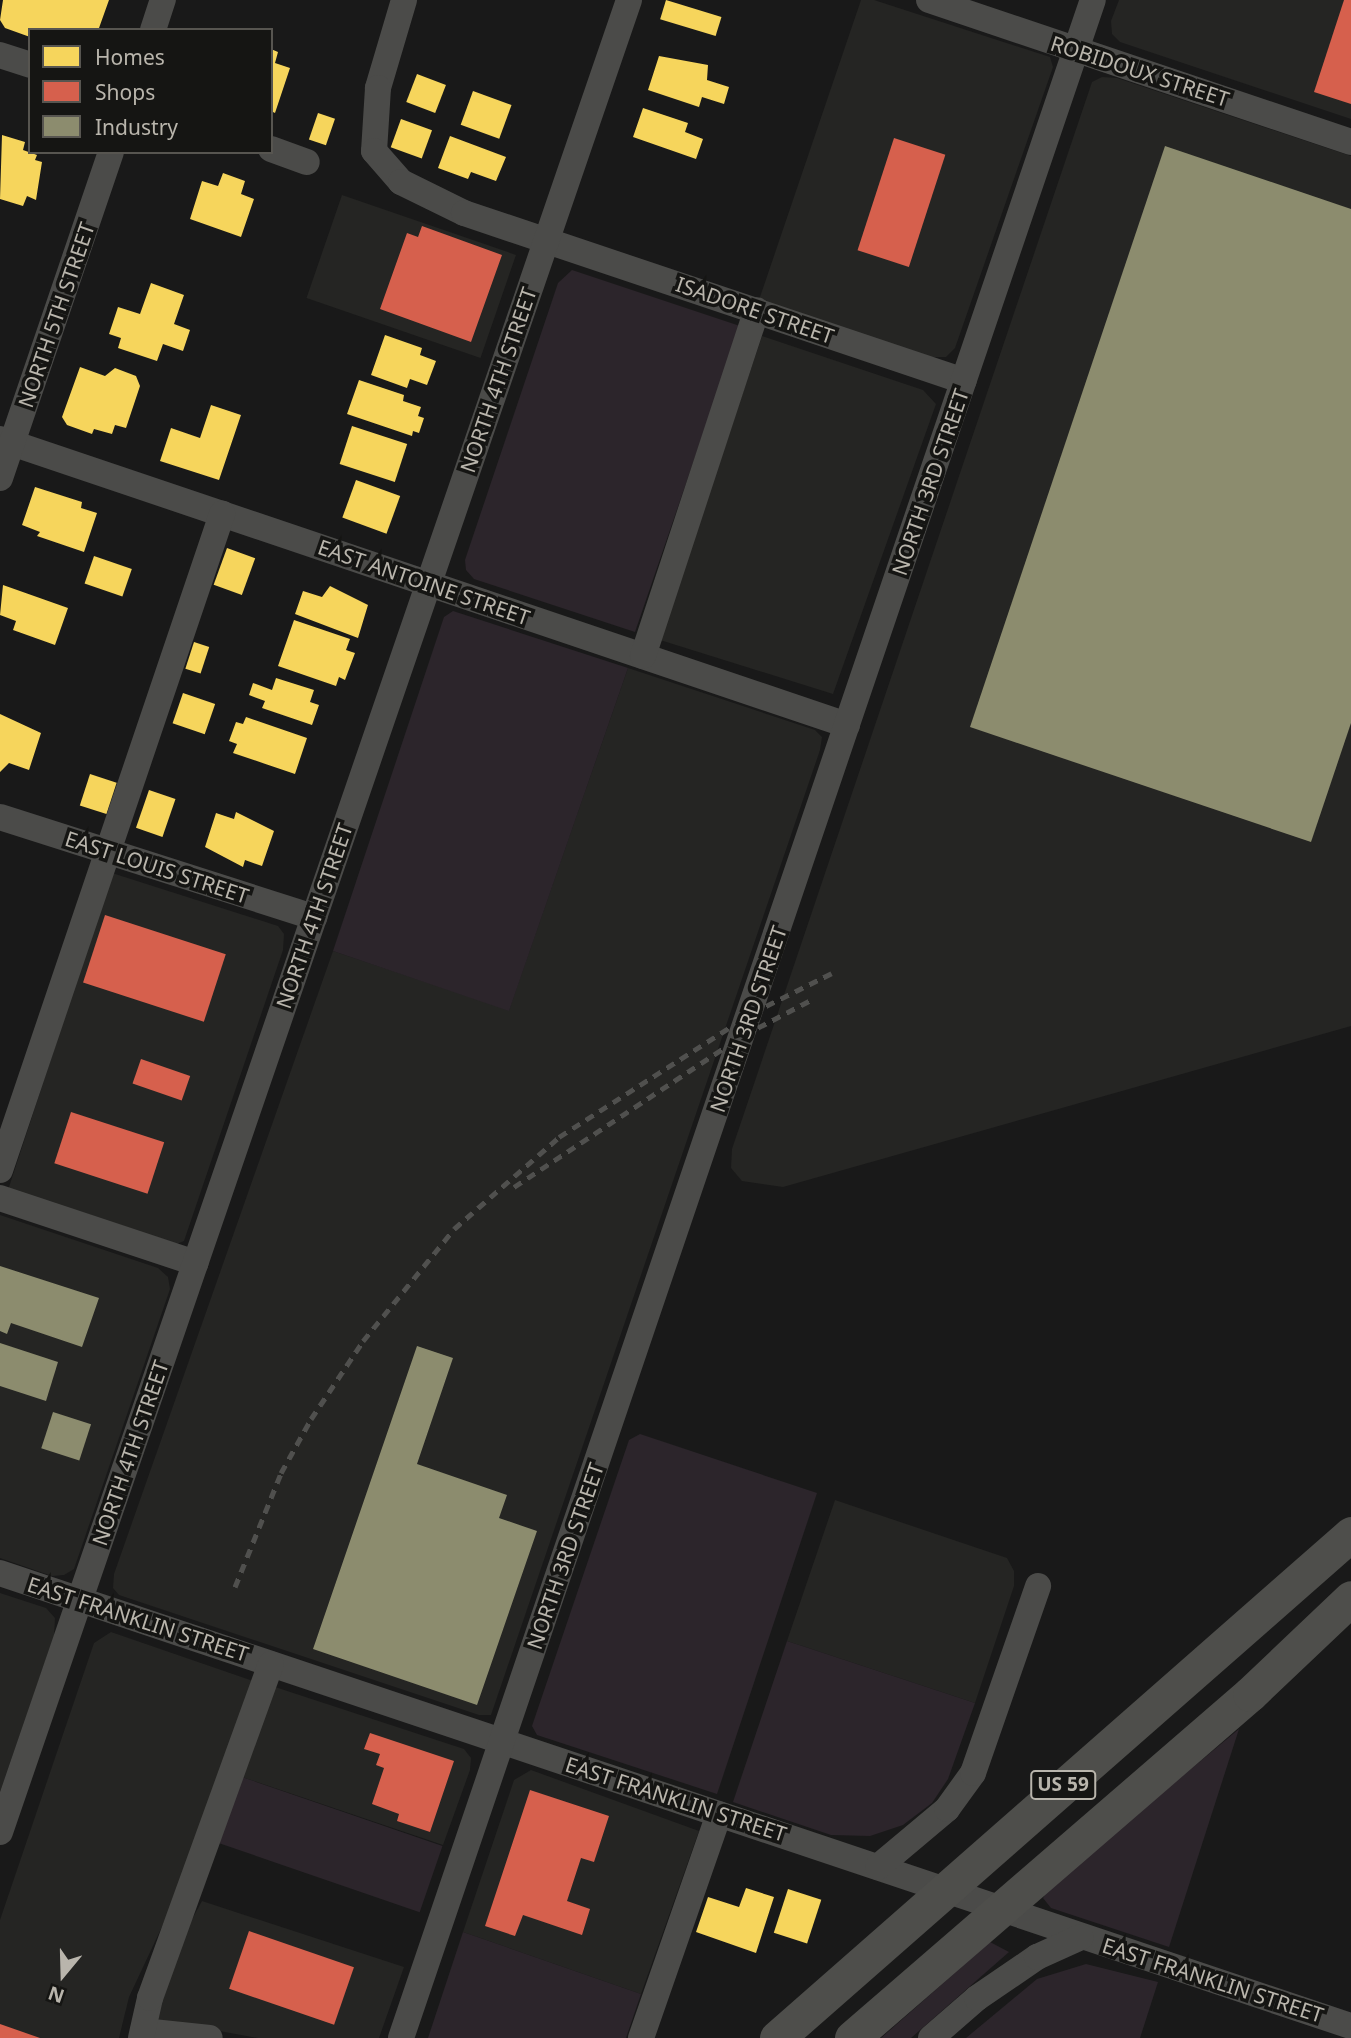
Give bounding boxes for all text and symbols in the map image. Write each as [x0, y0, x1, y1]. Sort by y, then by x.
legend [28, 28, 273, 154]
street label: ROBIDOUX STREET [1047, 30, 1233, 112]
text: Homes [95, 43, 165, 71]
text: Shops [95, 78, 155, 106]
text: Industry [95, 113, 178, 141]
street label: NORTH 5TH STREET [12, 219, 100, 411]
street label: ISADORE STREET [673, 271, 837, 349]
street label: NORTH 4TH STREET [454, 284, 542, 476]
street label: NORTH 3RD STREET [886, 386, 974, 578]
street label: EAST ANTOINE STREET [315, 534, 533, 630]
street label: NORTH 4TH STREET [270, 820, 358, 1012]
street label: EAST LOUIS STREET [62, 825, 252, 909]
street label: NORTH 3RD STREET [704, 923, 792, 1115]
street label: NORTH 4TH STREET [86, 1357, 174, 1549]
street label: NORTH 3RD STREET [521, 1460, 609, 1652]
street label: EAST FRANKLIN STREET [24, 1571, 252, 1667]
street label: EAST FRANKLIN STREET [562, 1751, 790, 1847]
road number: US 59 [1030, 1770, 1096, 1800]
street label: EAST FRANKLIN STREET [1099, 1932, 1327, 2028]
north arrow [28, 1940, 98, 2010]
text: N [45, 1980, 68, 2010]

